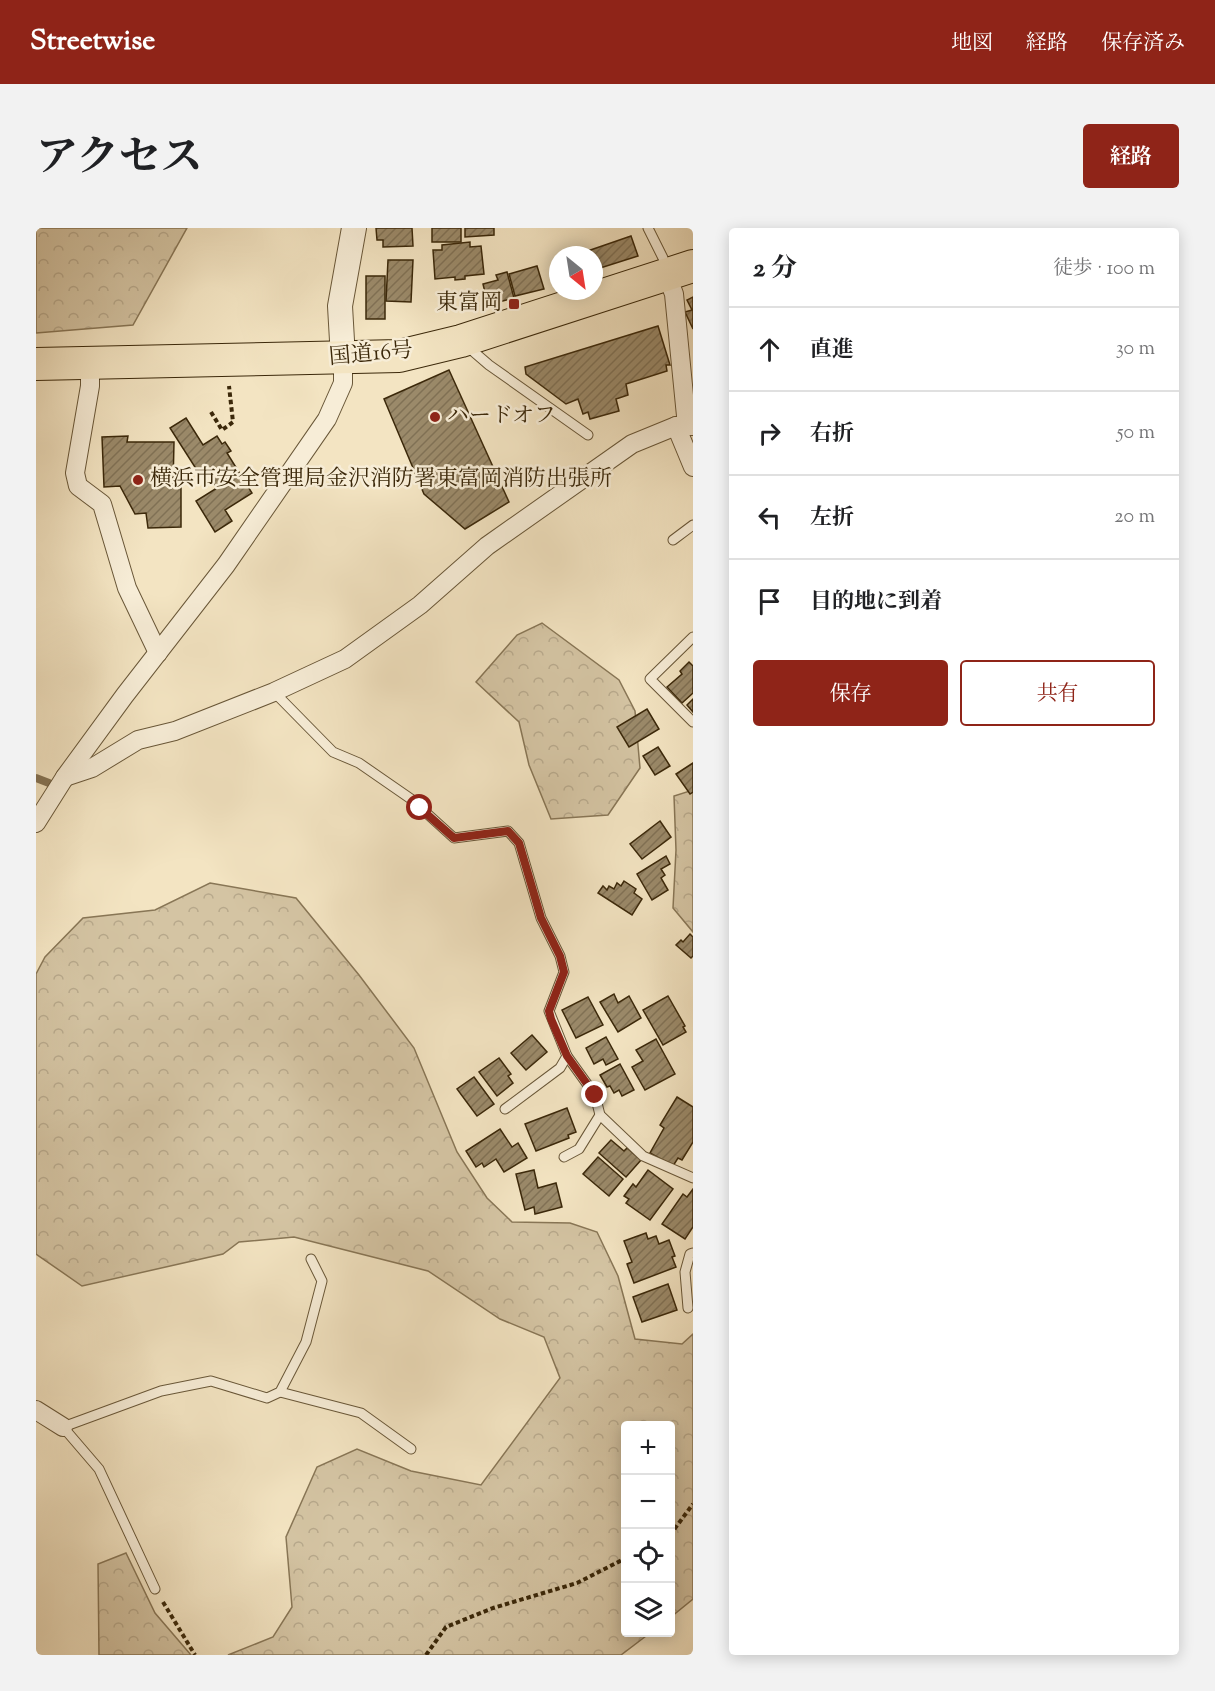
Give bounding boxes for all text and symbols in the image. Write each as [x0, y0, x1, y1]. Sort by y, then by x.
text: Streetwise [30, 22, 155, 62]
text: 地図 [951, 29, 993, 59]
text: 経路 [1026, 29, 1068, 59]
text: 保存済み [1101, 29, 1185, 59]
button: 経路 [1083, 124, 1179, 188]
text: アクセス [36, 130, 203, 190]
north arrow [549, 246, 603, 300]
text: 2 分 [753, 251, 797, 288]
text: 徒歩 · 100 m [1053, 255, 1155, 284]
place label: 東富岡 [436, 288, 502, 320]
marker: 東富岡 [507, 297, 521, 311]
icon: ahead [753, 333, 786, 366]
street label: 国道16号 [328, 335, 414, 375]
text: 直進 [810, 335, 854, 367]
text: 30 m [1116, 335, 1155, 364]
place label: ハードオフ [447, 401, 556, 433]
marker: ハードオフ [428, 410, 442, 424]
icon: right [753, 417, 786, 450]
text: 右折 [810, 419, 854, 451]
text: 50 m [1117, 419, 1155, 448]
place label: 横浜市安全管理局金沢消防署東富岡消防出張所 [150, 464, 612, 496]
marker: 横浜市安全管理局金沢消防署東富岡消防出張所 [131, 473, 145, 487]
icon: left [753, 501, 786, 534]
text: 左折 [810, 503, 854, 535]
text: 20 m [1114, 503, 1155, 532]
icon: arrive [753, 585, 786, 618]
text: 目的地に到着 [810, 587, 942, 619]
button: 保存 [753, 660, 948, 726]
button: 共有 [960, 660, 1155, 726]
route start [406, 794, 432, 820]
route end [581, 1081, 607, 1107]
map controls [621, 1421, 675, 1637]
button: + [621, 1421, 675, 1475]
button: − [621, 1475, 675, 1529]
button: locate [621, 1529, 675, 1583]
button: layers [621, 1583, 675, 1637]

